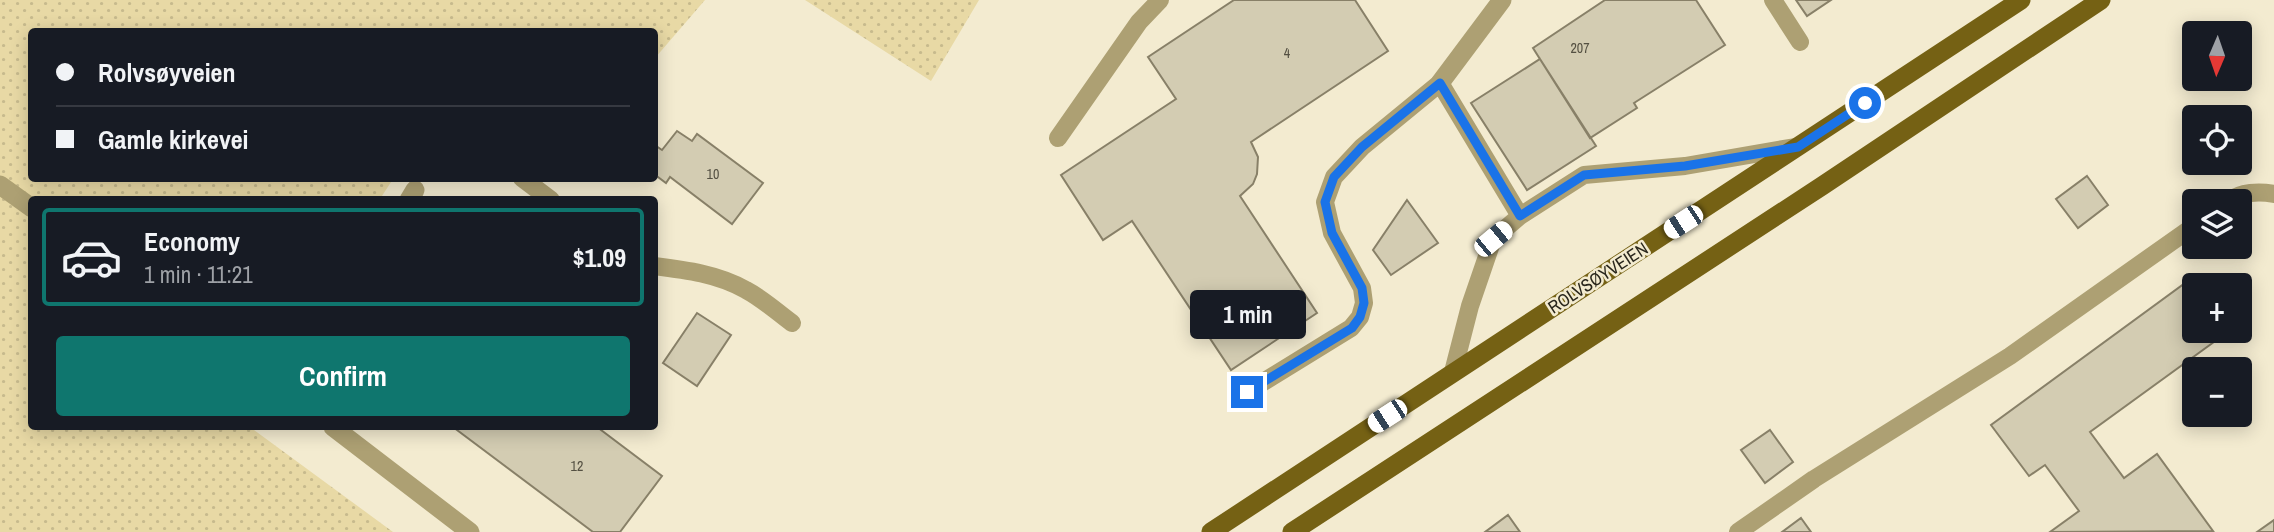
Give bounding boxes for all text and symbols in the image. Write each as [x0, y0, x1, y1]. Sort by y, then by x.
north arrow [2182, 21, 2252, 91]
map controls [2182, 21, 2252, 427]
house number: 207 [1570, 39, 1590, 57]
house number: 4 [1284, 44, 1291, 62]
text: Rolvsøyveien [98, 55, 235, 90]
route start [1849, 87, 1881, 119]
button: locate [2182, 105, 2252, 175]
text: Gamle kirkevei [98, 122, 249, 157]
house number: 10 [707, 165, 719, 183]
button: layers [2182, 189, 2252, 259]
car [1660, 202, 1707, 242]
car [1471, 217, 1516, 261]
text: Economy [144, 224, 240, 259]
icon: car [60, 226, 123, 289]
street label: ROLVSØYVEIEN [1543, 236, 1653, 319]
text: $1.09 [573, 240, 626, 275]
text: 1 min · 11:21 [144, 259, 253, 290]
button: + [2182, 273, 2252, 343]
callout: 1 min [1189, 290, 1305, 340]
text: 1 min [1223, 299, 1273, 330]
button: Confirm [56, 336, 630, 416]
button: − [2182, 357, 2252, 427]
route end [1231, 376, 1263, 408]
car [1364, 396, 1411, 436]
house number: 12 [571, 457, 583, 475]

